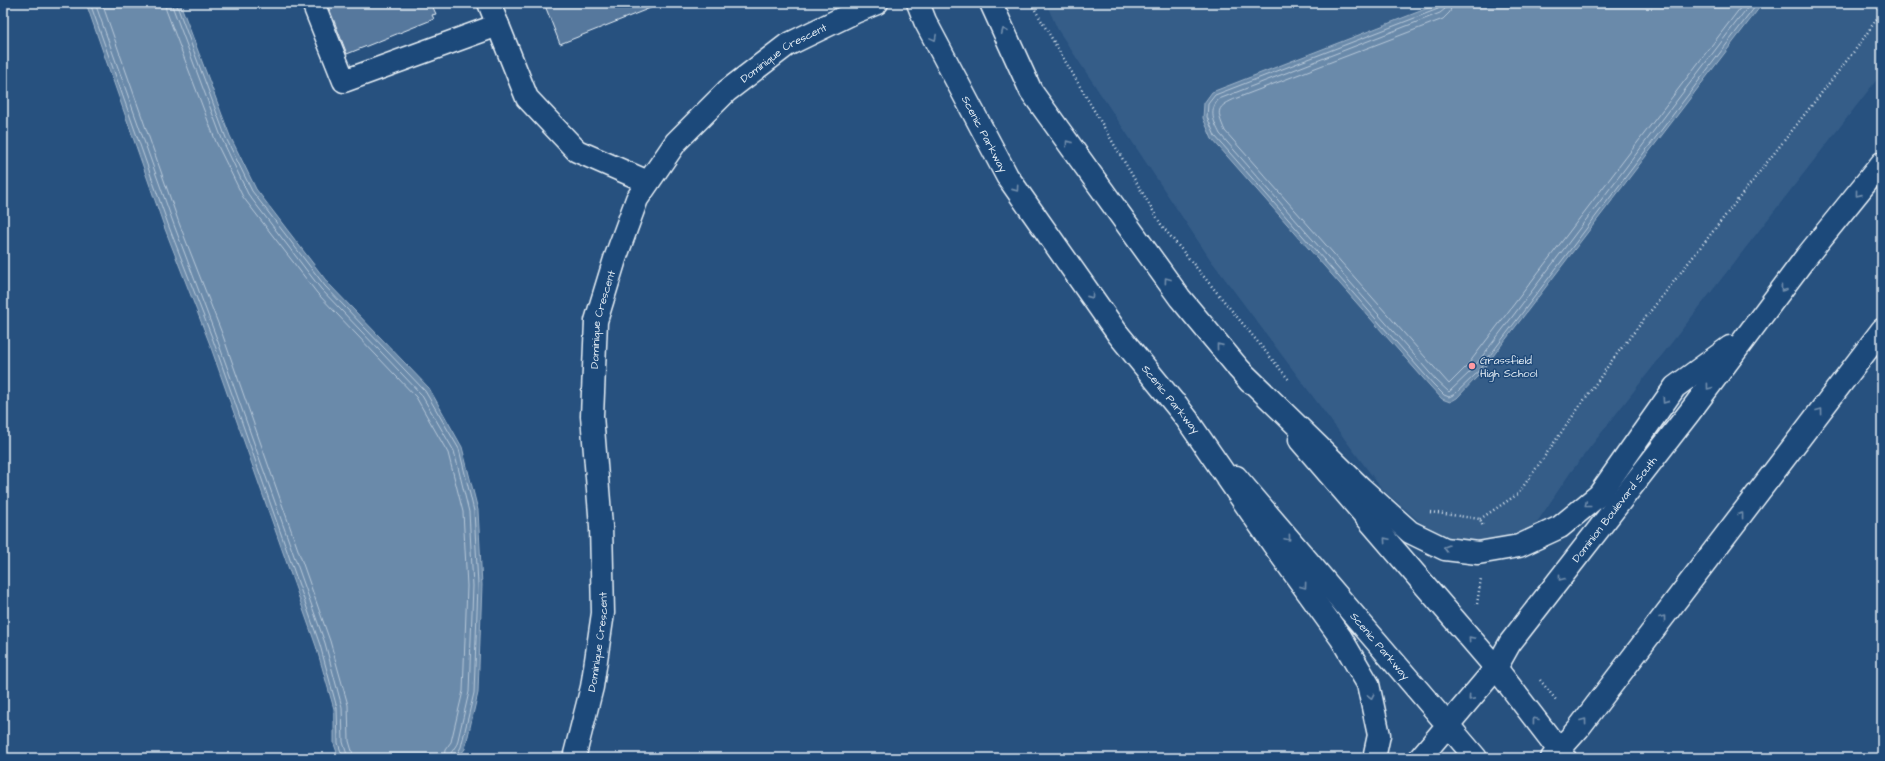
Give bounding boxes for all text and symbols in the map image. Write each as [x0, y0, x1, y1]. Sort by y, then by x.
street label: Dominique Crescent [737, 20, 830, 86]
one-way arrow [1001, 28, 1009, 35]
one-way arrow [930, 34, 937, 41]
street label: Scenic Parkway [958, 93, 1011, 175]
one-way arrow [1065, 140, 1073, 147]
one-way arrow [1011, 185, 1018, 192]
one-way arrow [1855, 189, 1862, 196]
street label: Dominique Crescent [587, 268, 619, 369]
one-way arrow [1164, 277, 1172, 284]
one-way arrow [1781, 284, 1788, 291]
one-way arrow [1086, 291, 1093, 298]
one-way arrow [1217, 343, 1224, 350]
place label: Grassfield High School [1480, 353, 1538, 382]
marker: Grassfield High School [1467, 361, 1477, 371]
street label: Scenic Parkway [1137, 362, 1203, 437]
one-way arrow [1706, 382, 1713, 389]
one-way arrow [1663, 397, 1670, 404]
one-way arrow [1815, 409, 1822, 416]
street label: Dominion Boulevard South [1569, 453, 1661, 566]
one-way arrow [1584, 500, 1592, 507]
one-way arrow [1737, 512, 1744, 519]
one-way arrow [1283, 533, 1290, 540]
one-way arrow [1383, 538, 1390, 545]
one-way arrow [1443, 544, 1450, 553]
one-way arrow [1559, 574, 1566, 581]
one-way arrow [1299, 582, 1307, 589]
street label: Dominique Crescent [584, 591, 611, 693]
street label: Scenic Parkway [1347, 609, 1413, 684]
one-way arrow [1658, 615, 1665, 622]
one-way arrow [1468, 636, 1475, 644]
one-way arrow [1366, 693, 1374, 699]
one-way arrow [1468, 693, 1475, 700]
one-way arrow [1533, 718, 1540, 725]
one-way arrow [1579, 719, 1586, 726]

